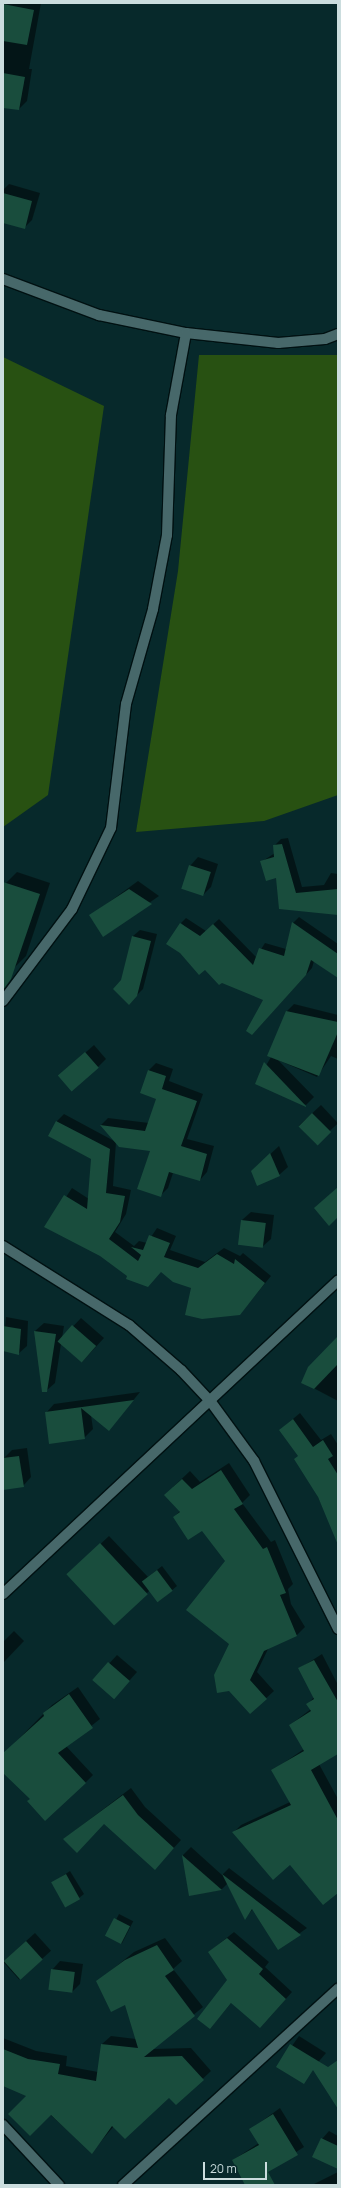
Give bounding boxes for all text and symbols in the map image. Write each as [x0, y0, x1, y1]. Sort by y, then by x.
scale bar [205, 2154, 269, 2180]
text: 20 m [210, 2160, 237, 2177]

